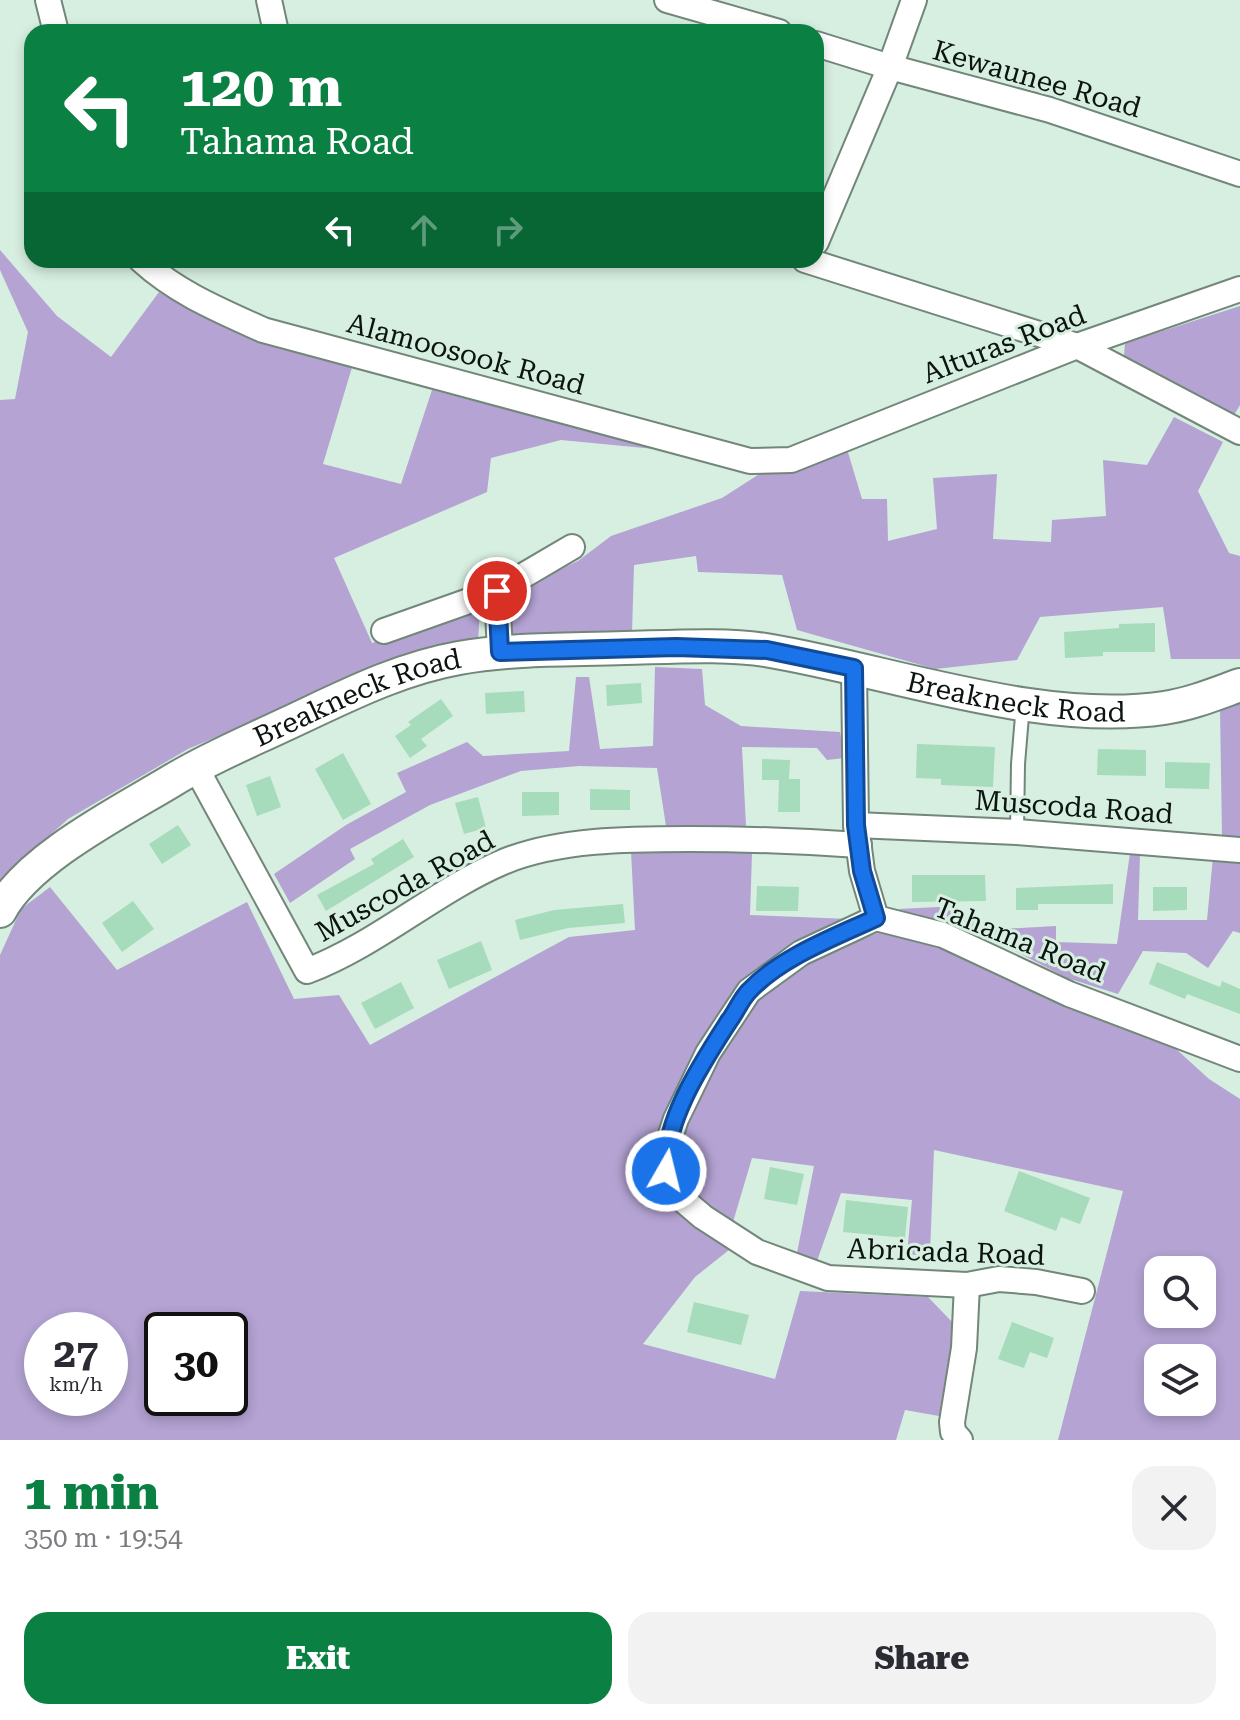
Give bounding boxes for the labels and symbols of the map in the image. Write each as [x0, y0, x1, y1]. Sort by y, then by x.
street label: Kewaunee Road [929, 34, 1145, 125]
street label: Alturas Road [918, 298, 1090, 390]
street label: Alamoosook Road [343, 306, 589, 402]
pin [463, 557, 531, 625]
street label: Breakneck Road [248, 641, 464, 753]
street label: Breakneck Road [904, 665, 1126, 728]
street label: Muscoda Road [974, 784, 1174, 830]
street label: Muscoda Road [310, 823, 500, 949]
street label: Tahama Road [929, 891, 1111, 989]
position arrow [624, 1129, 708, 1213]
street label: Abricada Road [846, 1232, 1046, 1272]
speed limit sign: 30 [144, 1312, 248, 1416]

